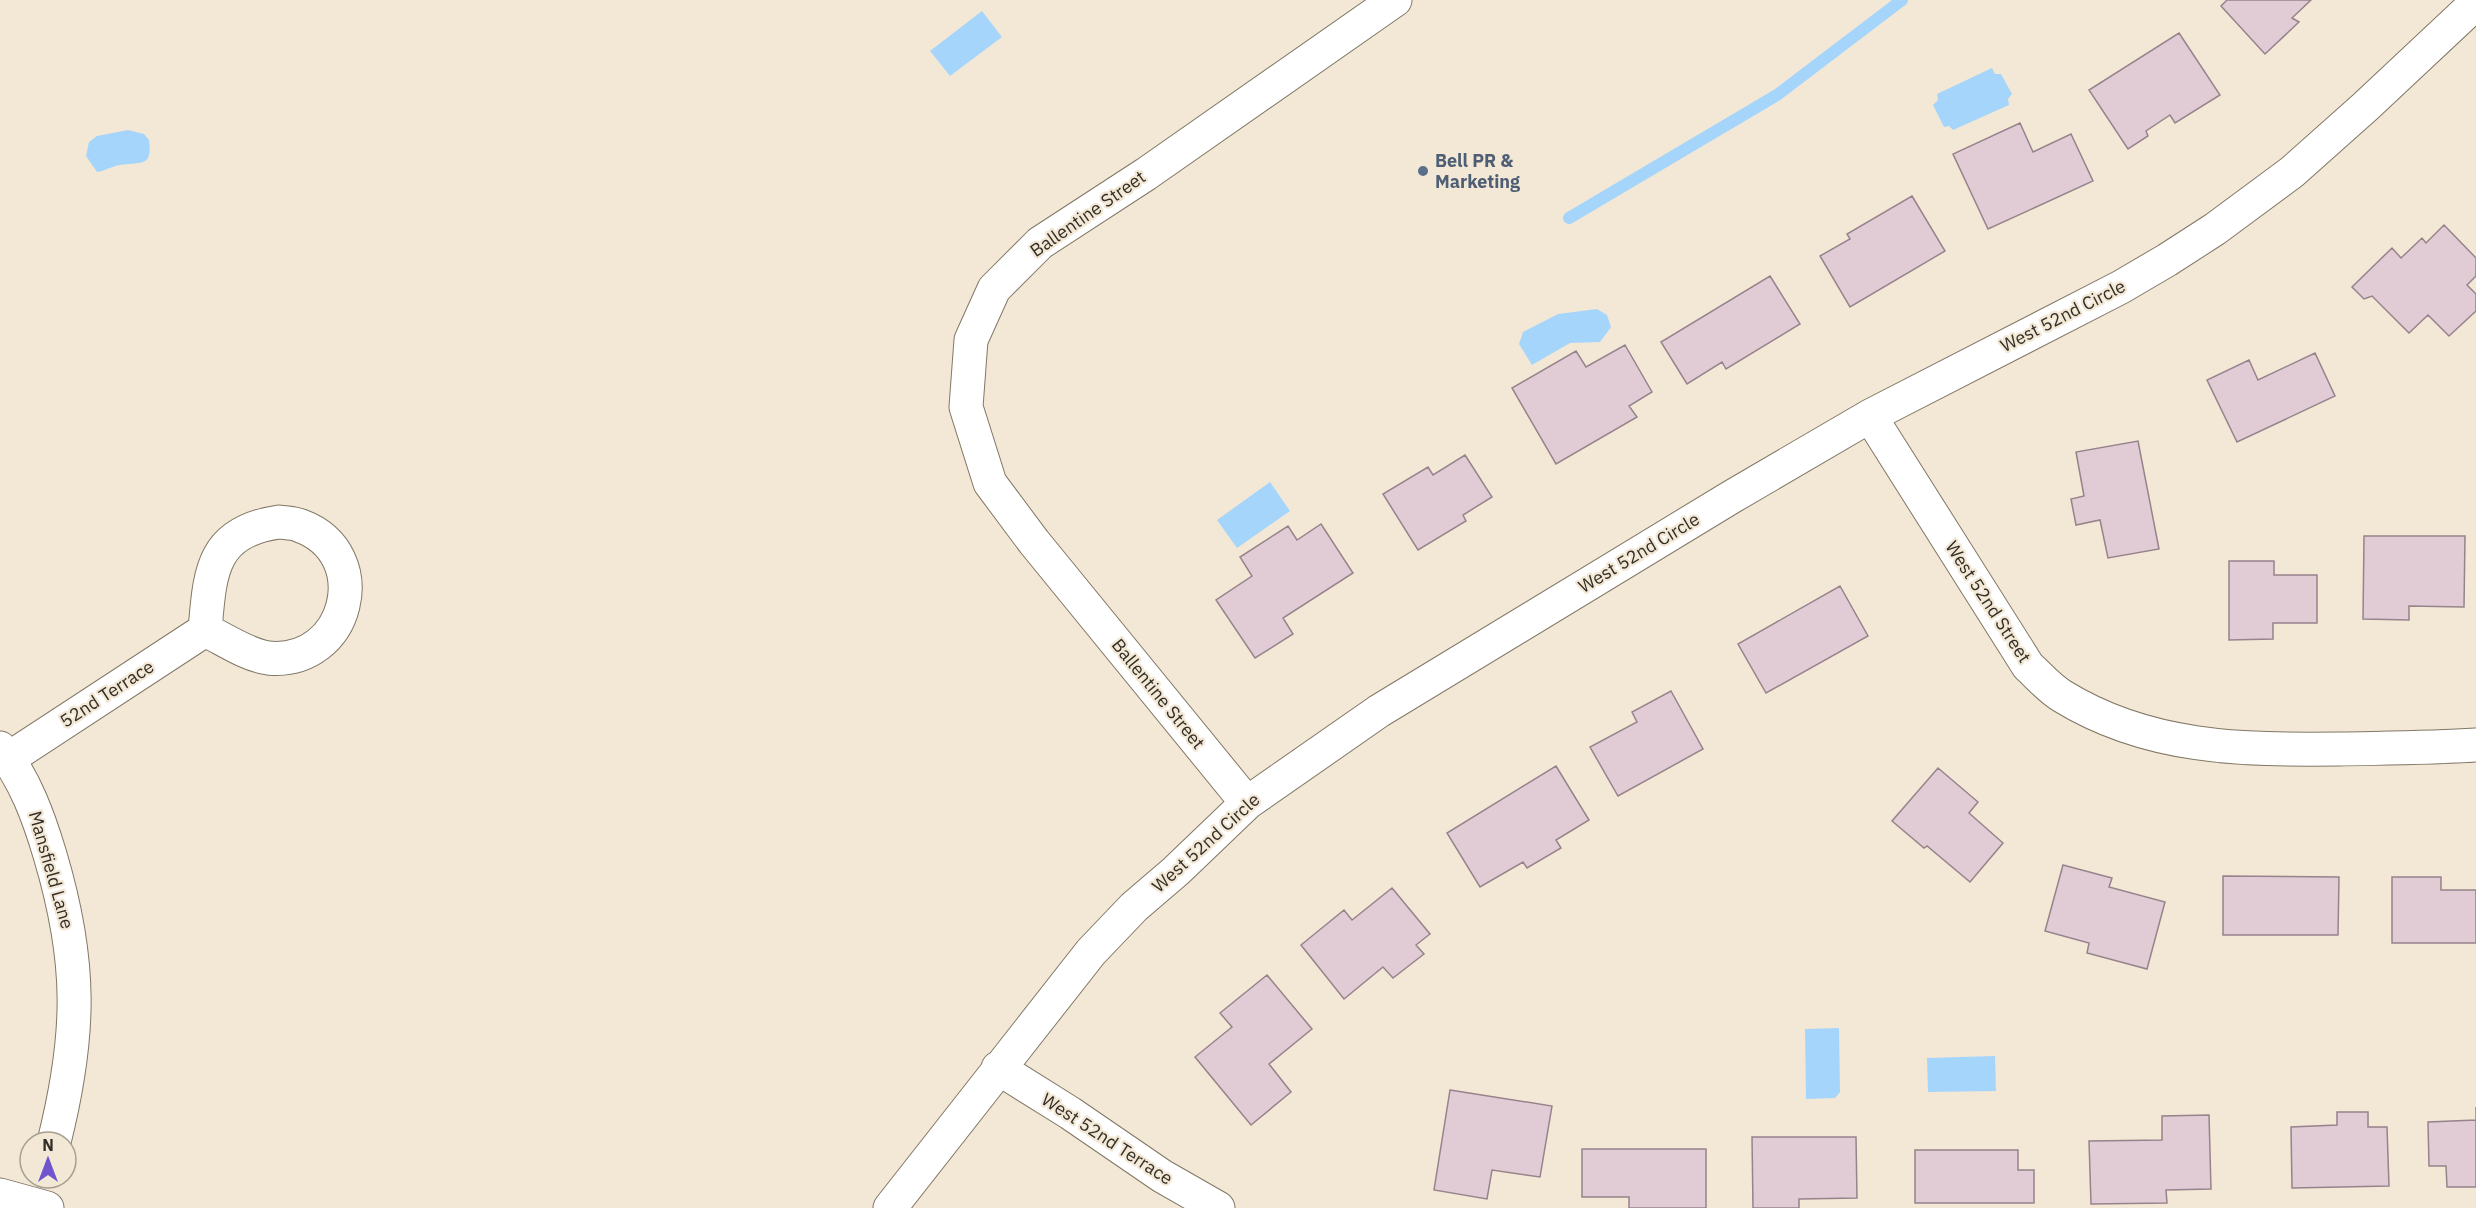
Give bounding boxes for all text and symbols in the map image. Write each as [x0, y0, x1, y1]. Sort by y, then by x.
place label: Bell PR & Marketing [1435, 149, 1520, 193]
marker: Bell PR & Marketing [1416, 164, 1430, 178]
street label: Ballentine Street [1026, 165, 1150, 262]
street label: West 52nd Circle [1996, 274, 2129, 357]
street label: West 52nd Circle [1574, 507, 1704, 598]
street label: West 52nd Street [1940, 536, 2036, 667]
street label: Ballentine Street [1107, 634, 1210, 754]
street label: 52nd Terrace [56, 655, 158, 732]
street label: West 52nd Circle [1147, 788, 1264, 897]
street label: Mansfield Lane [24, 808, 79, 932]
street label: West 52nd Terrace [1037, 1088, 1177, 1190]
north arrow [18, 1130, 78, 1190]
text: N [42, 1135, 54, 1155]

